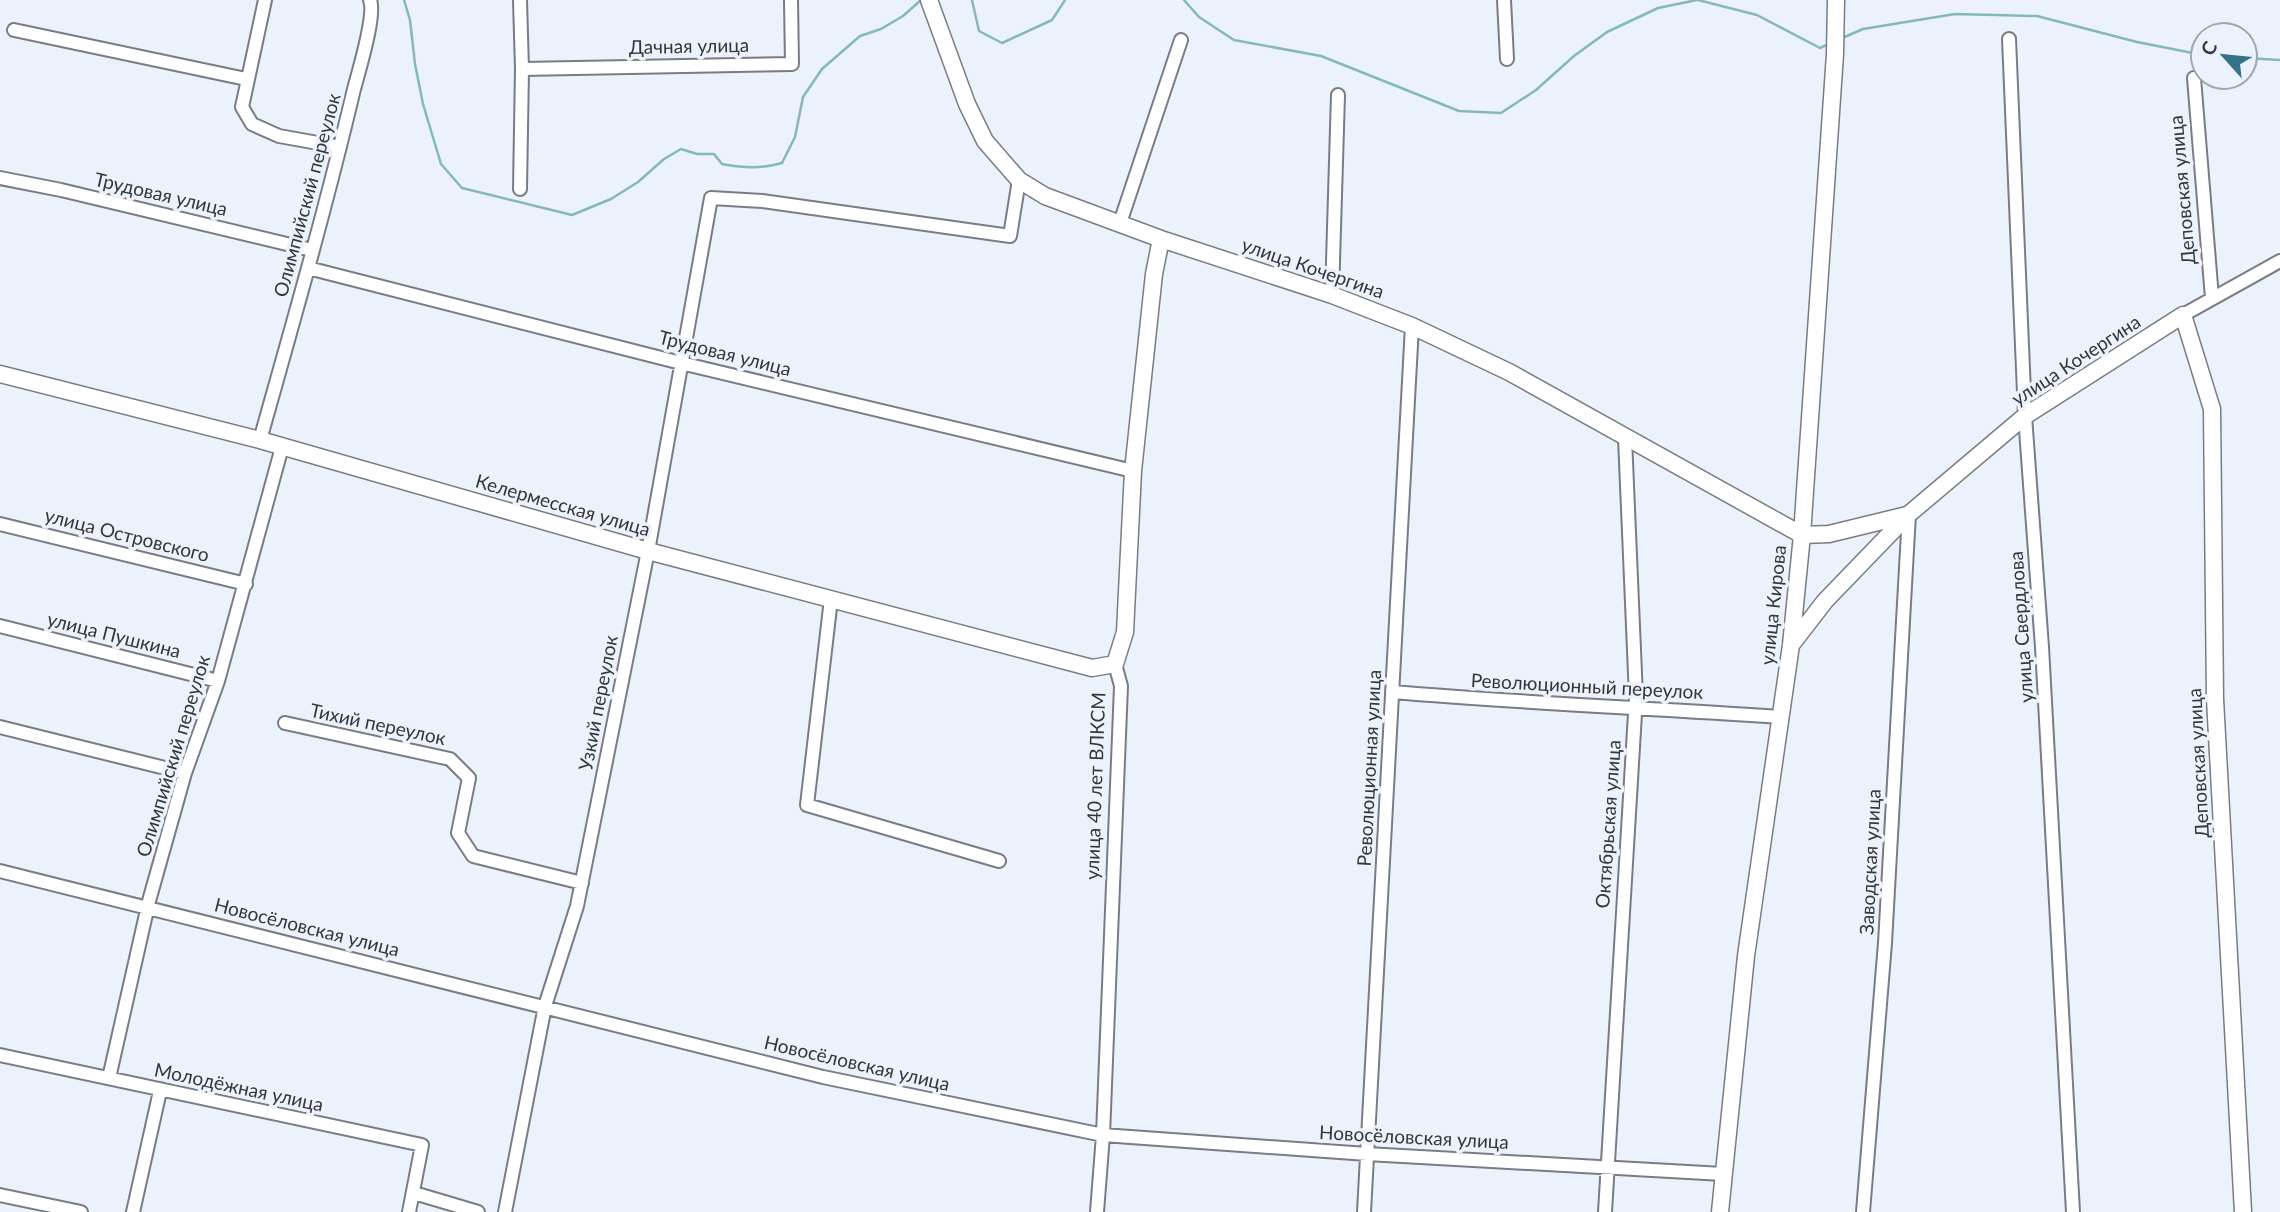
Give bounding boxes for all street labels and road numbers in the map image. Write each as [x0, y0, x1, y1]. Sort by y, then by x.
street label: Дачная улица [629, 33, 749, 58]
street label: Олимпийский переулок [268, 90, 345, 299]
street label: Деповская улица [2164, 114, 2199, 266]
street label: Трудовая улица [92, 167, 230, 220]
street label: улица Кочергина [1239, 232, 1387, 303]
street label: улица Кочергина [2007, 309, 2144, 410]
street label: Трудовая улица [656, 325, 794, 380]
street label: Келермесская улица [473, 469, 653, 540]
street label: улица Островского [42, 503, 212, 566]
street label: улица Кирова [1755, 544, 1790, 666]
street label: улица Свердлова [2004, 551, 2037, 703]
street label: улица Пушкина [45, 607, 183, 662]
street label: Узкий переулок [573, 633, 622, 773]
street label: Олимпийский переулок [131, 652, 214, 860]
street label: Революционный переулок [1470, 668, 1704, 703]
street label: Революционная улица [1352, 669, 1385, 867]
street label: Деповская улица [2182, 688, 2213, 838]
street label: улица 40 лет ВЛКСМ [1080, 692, 1109, 880]
street label: Тихий переулок [308, 698, 448, 749]
street label: Октябрьская улица [1590, 739, 1625, 909]
street label: Заводская улица [1854, 788, 1885, 936]
street label: Новосёловская улица [212, 892, 402, 961]
street label: Новосёловская улица [762, 1030, 952, 1095]
street label: Молодёжная улица [153, 1057, 326, 1116]
street label: Новосёловская улица [1319, 1120, 1509, 1153]

